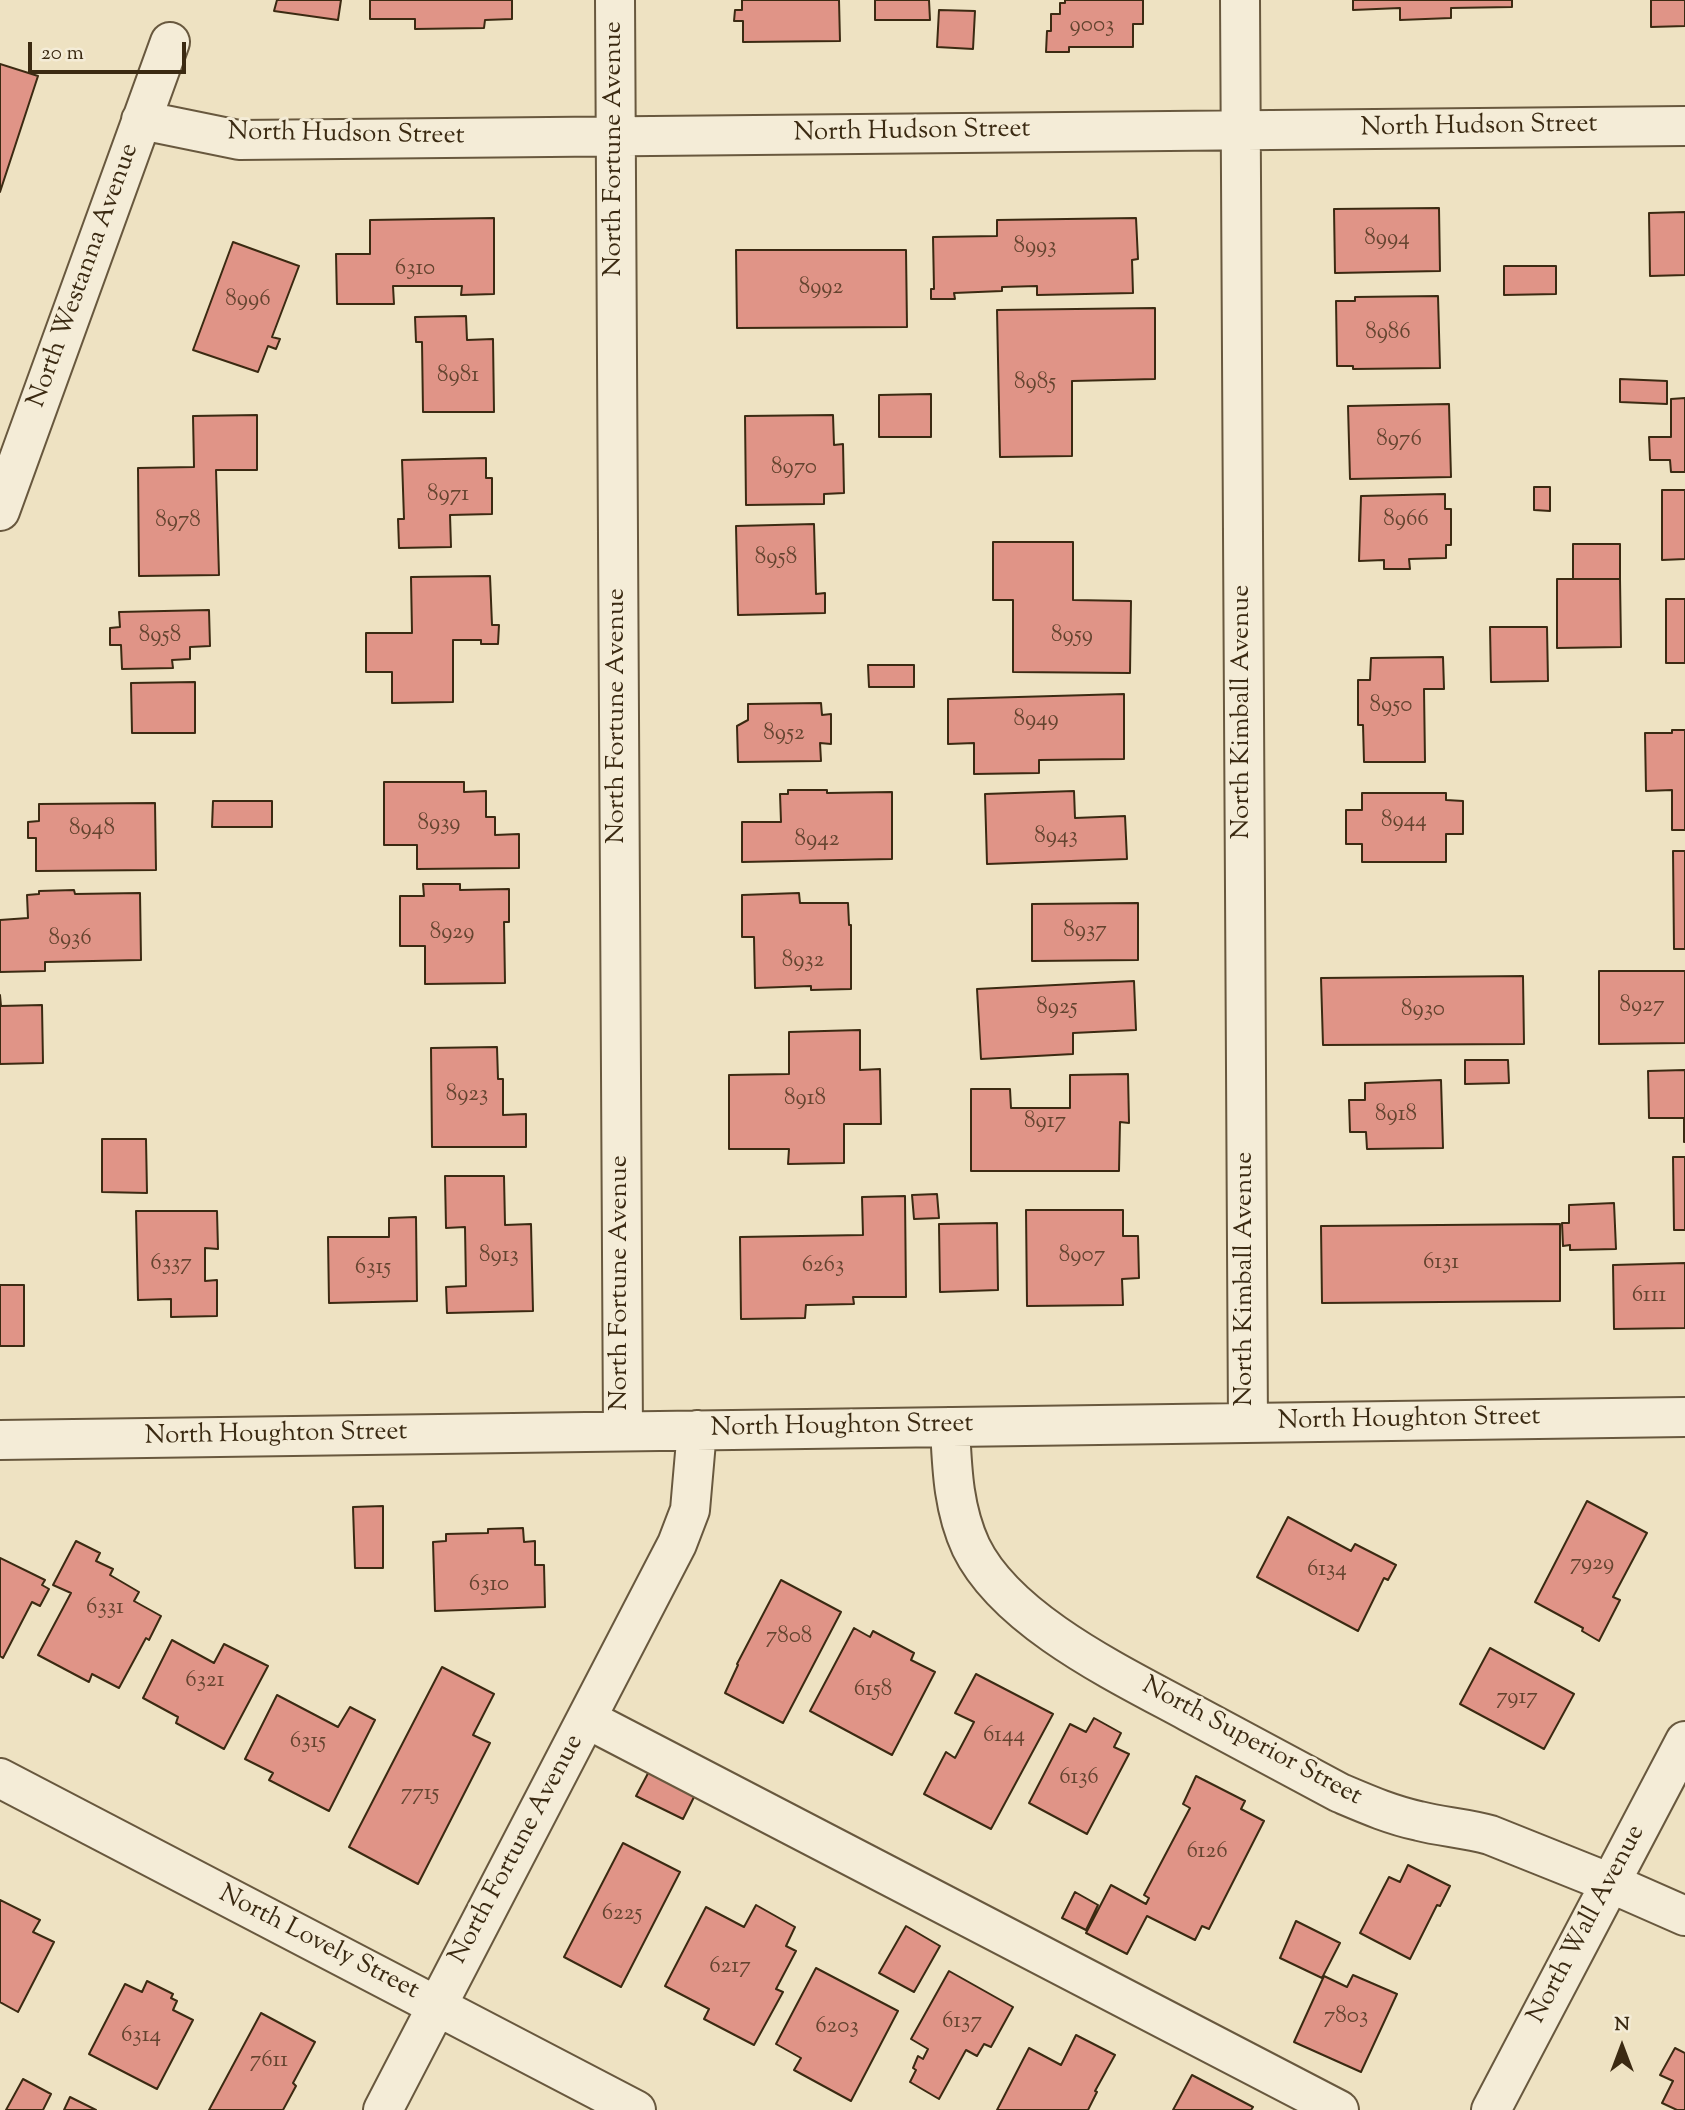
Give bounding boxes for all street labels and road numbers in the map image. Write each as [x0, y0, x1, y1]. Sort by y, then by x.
street label: North Fortune Avenue [600, 21, 632, 277]
street label: North Hudson Street [1360, 110, 1598, 146]
street label: North Hudson Street [793, 115, 1031, 151]
street label: North Hudson Street [227, 118, 465, 154]
street label: North Westanna Avenue [23, 140, 147, 412]
street label: North Kimball Avenue [1228, 585, 1260, 839]
street label: North Fortune Avenue [603, 588, 635, 844]
street label: North Kimball Avenue [1231, 1152, 1263, 1406]
street label: North Fortune Avenue [606, 1155, 638, 1411]
street label: North Houghton Street [1277, 1403, 1541, 1439]
street label: North Houghton Street [710, 1410, 974, 1446]
street label: North Houghton Street [144, 1418, 408, 1454]
street label: North Superior Street [1136, 1672, 1366, 1814]
street label: North Fortune Avenue [444, 1730, 592, 1970]
street label: North Wall Avenue [1523, 1820, 1653, 2030]
street label: North Lovely Street [213, 1880, 423, 2008]

